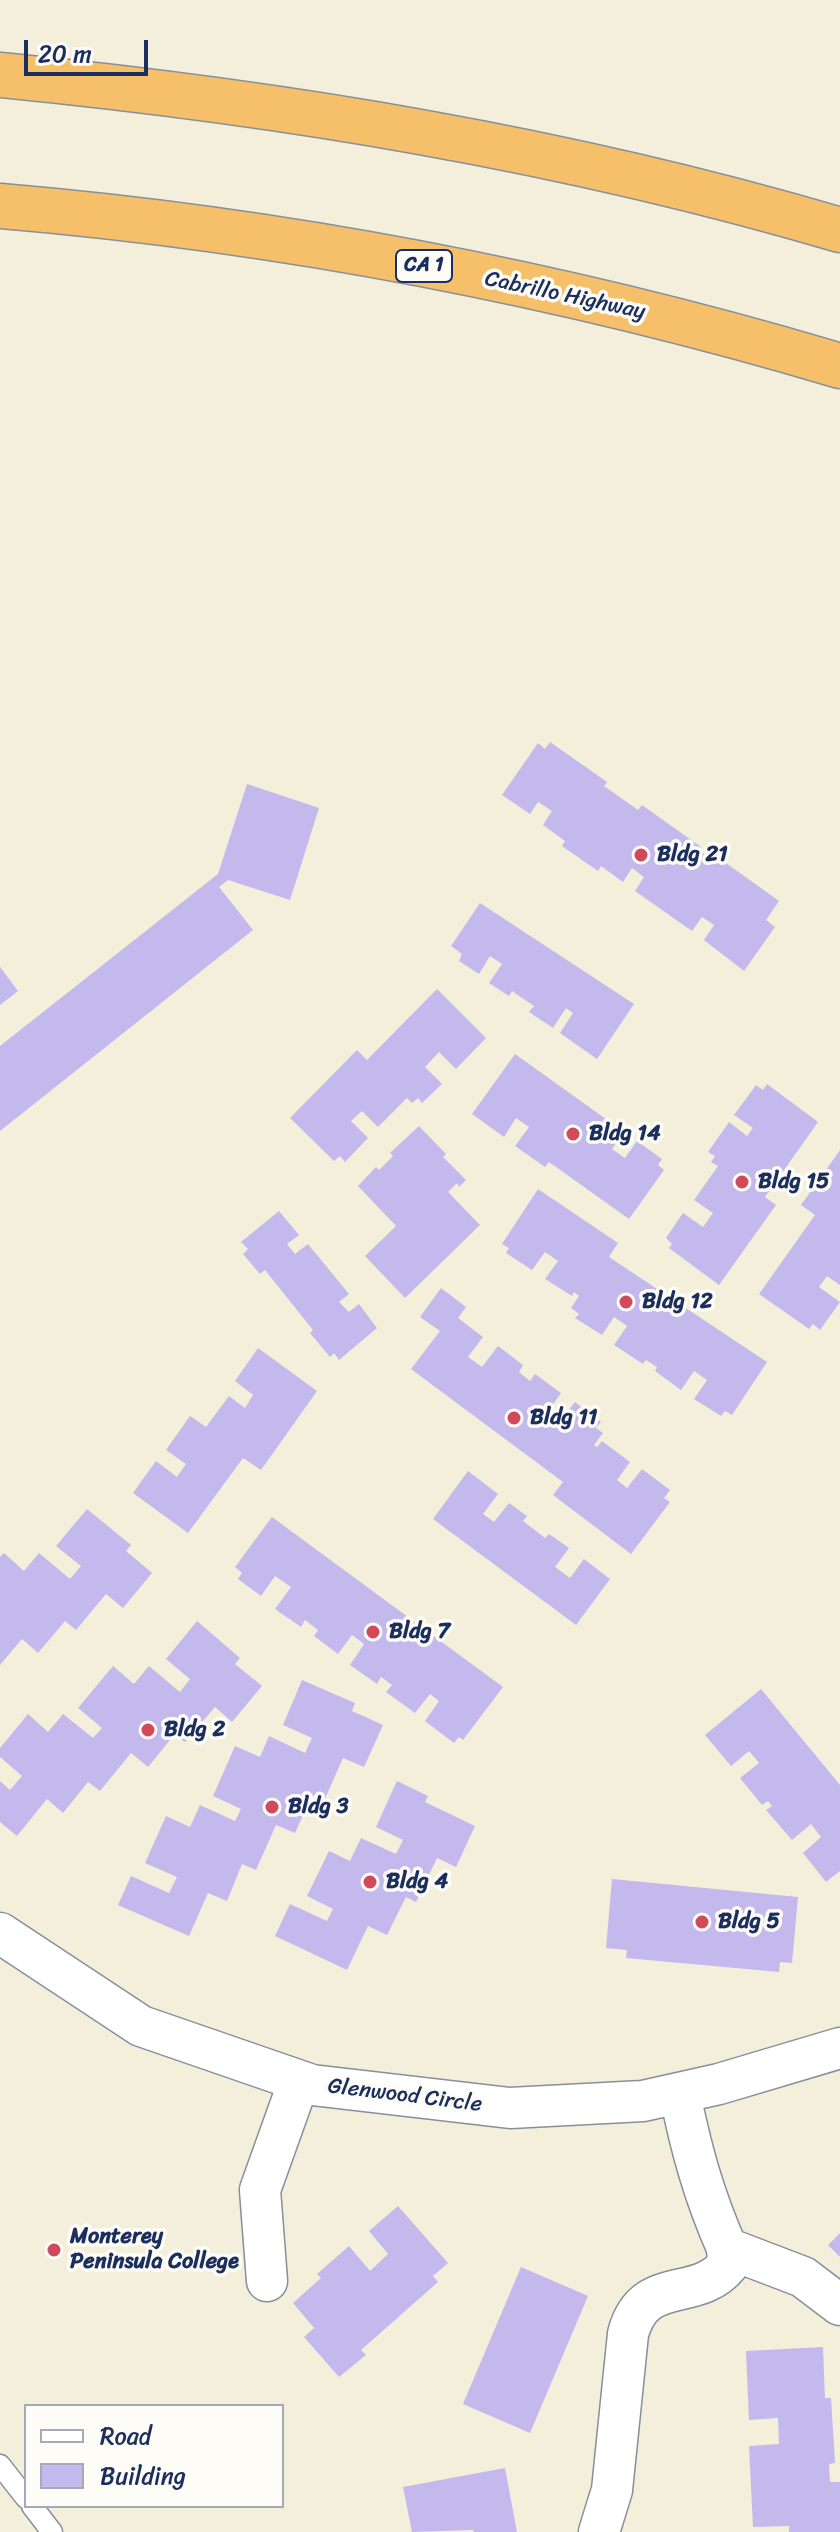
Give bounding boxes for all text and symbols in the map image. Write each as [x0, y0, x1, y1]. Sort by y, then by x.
scale bar [28, 24, 152, 74]
text: 20 m [38, 33, 92, 75]
road number: CA 1 [396, 250, 452, 282]
street label: Cabrillo Highway [483, 266, 647, 326]
place label: Bldg 21 [657, 842, 728, 868]
marker: Bldg 21 [632, 846, 650, 864]
place label: Bldg 14 [589, 1121, 661, 1147]
marker: Bldg 14 [564, 1125, 582, 1143]
place label: Bldg 15 [758, 1169, 829, 1195]
marker: Bldg 15 [733, 1173, 751, 1191]
place label: Bldg 12 [642, 1289, 713, 1315]
marker: Bldg 12 [617, 1293, 635, 1311]
place label: Bldg 11 [530, 1405, 597, 1431]
marker: Bldg 11 [505, 1409, 523, 1427]
place label: Bldg 7 [389, 1619, 450, 1645]
marker: Bldg 7 [364, 1623, 382, 1641]
place label: Bldg 2 [164, 1717, 225, 1743]
marker: Bldg 2 [139, 1721, 157, 1739]
place label: Bldg 3 [288, 1794, 349, 1820]
marker: Bldg 3 [263, 1798, 281, 1816]
place label: Bldg 4 [386, 1869, 448, 1895]
marker: Bldg 4 [361, 1873, 379, 1891]
place label: Bldg 5 [718, 1909, 780, 1935]
marker: Bldg 5 [693, 1913, 711, 1931]
street label: Glenwood Circle [326, 2073, 484, 2119]
place label: Monterey Peninsula College [70, 2224, 239, 2276]
marker: Monterey Peninsula College [45, 2241, 63, 2259]
legend [24, 2404, 284, 2508]
text: Road [100, 2415, 151, 2457]
text: Building [100, 2455, 186, 2497]

